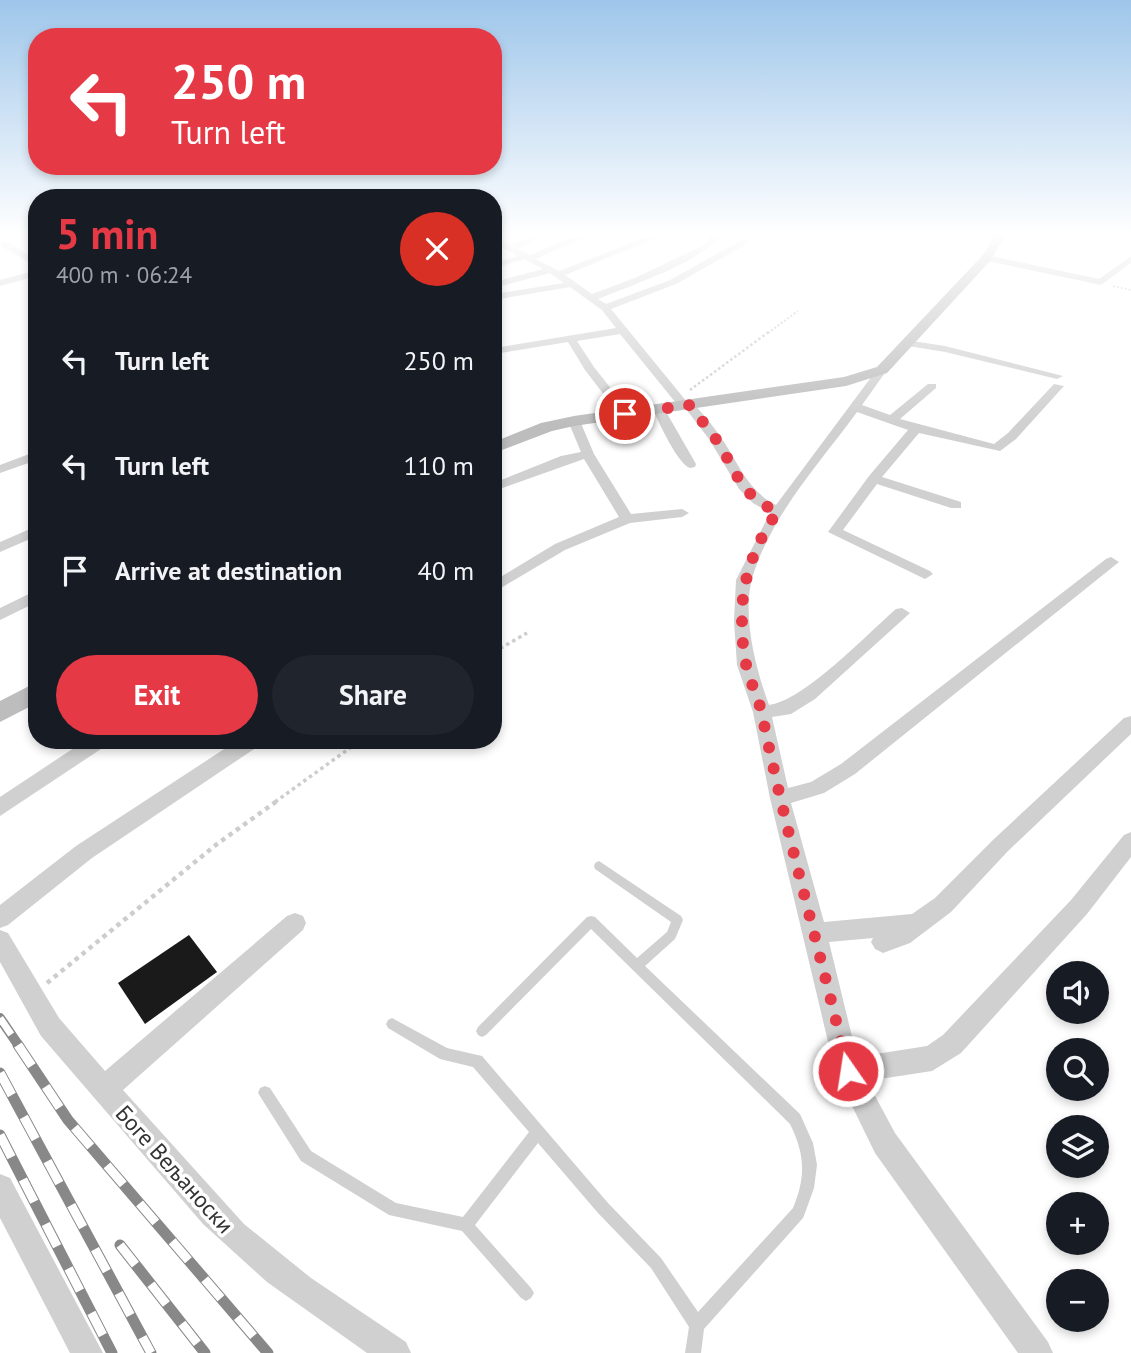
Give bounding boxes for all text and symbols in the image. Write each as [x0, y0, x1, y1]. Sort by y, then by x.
text: 250 m [171, 49, 306, 113]
icon: left [56, 56, 147, 147]
text: Turn left [171, 111, 286, 153]
text: 5 min [56, 206, 158, 261]
button: close [400, 212, 474, 286]
text: 400 m · 06:24 [56, 260, 192, 289]
icon: left [56, 342, 94, 380]
text: Turn left [115, 344, 209, 377]
text: 250 m [403, 344, 474, 377]
pin [595, 384, 655, 444]
icon: arrive [606, 395, 644, 433]
icon: left [56, 447, 94, 485]
text: Turn left [115, 449, 209, 482]
text: 110 m [403, 449, 474, 482]
icon: arrive [56, 552, 94, 590]
text: Arrive at destination [115, 554, 342, 587]
text: 40 m [418, 554, 474, 587]
button: Exit [56, 655, 258, 735]
button: Share [272, 655, 474, 735]
map controls [1046, 961, 1109, 1332]
button: sound [1046, 961, 1109, 1024]
position arrow [811, 1034, 885, 1108]
button: search [1046, 1038, 1109, 1101]
street label: Боге Вељаноски [110, 1099, 240, 1239]
button: layers [1046, 1115, 1109, 1178]
button: + [1046, 1192, 1109, 1255]
button: − [1046, 1269, 1109, 1332]

